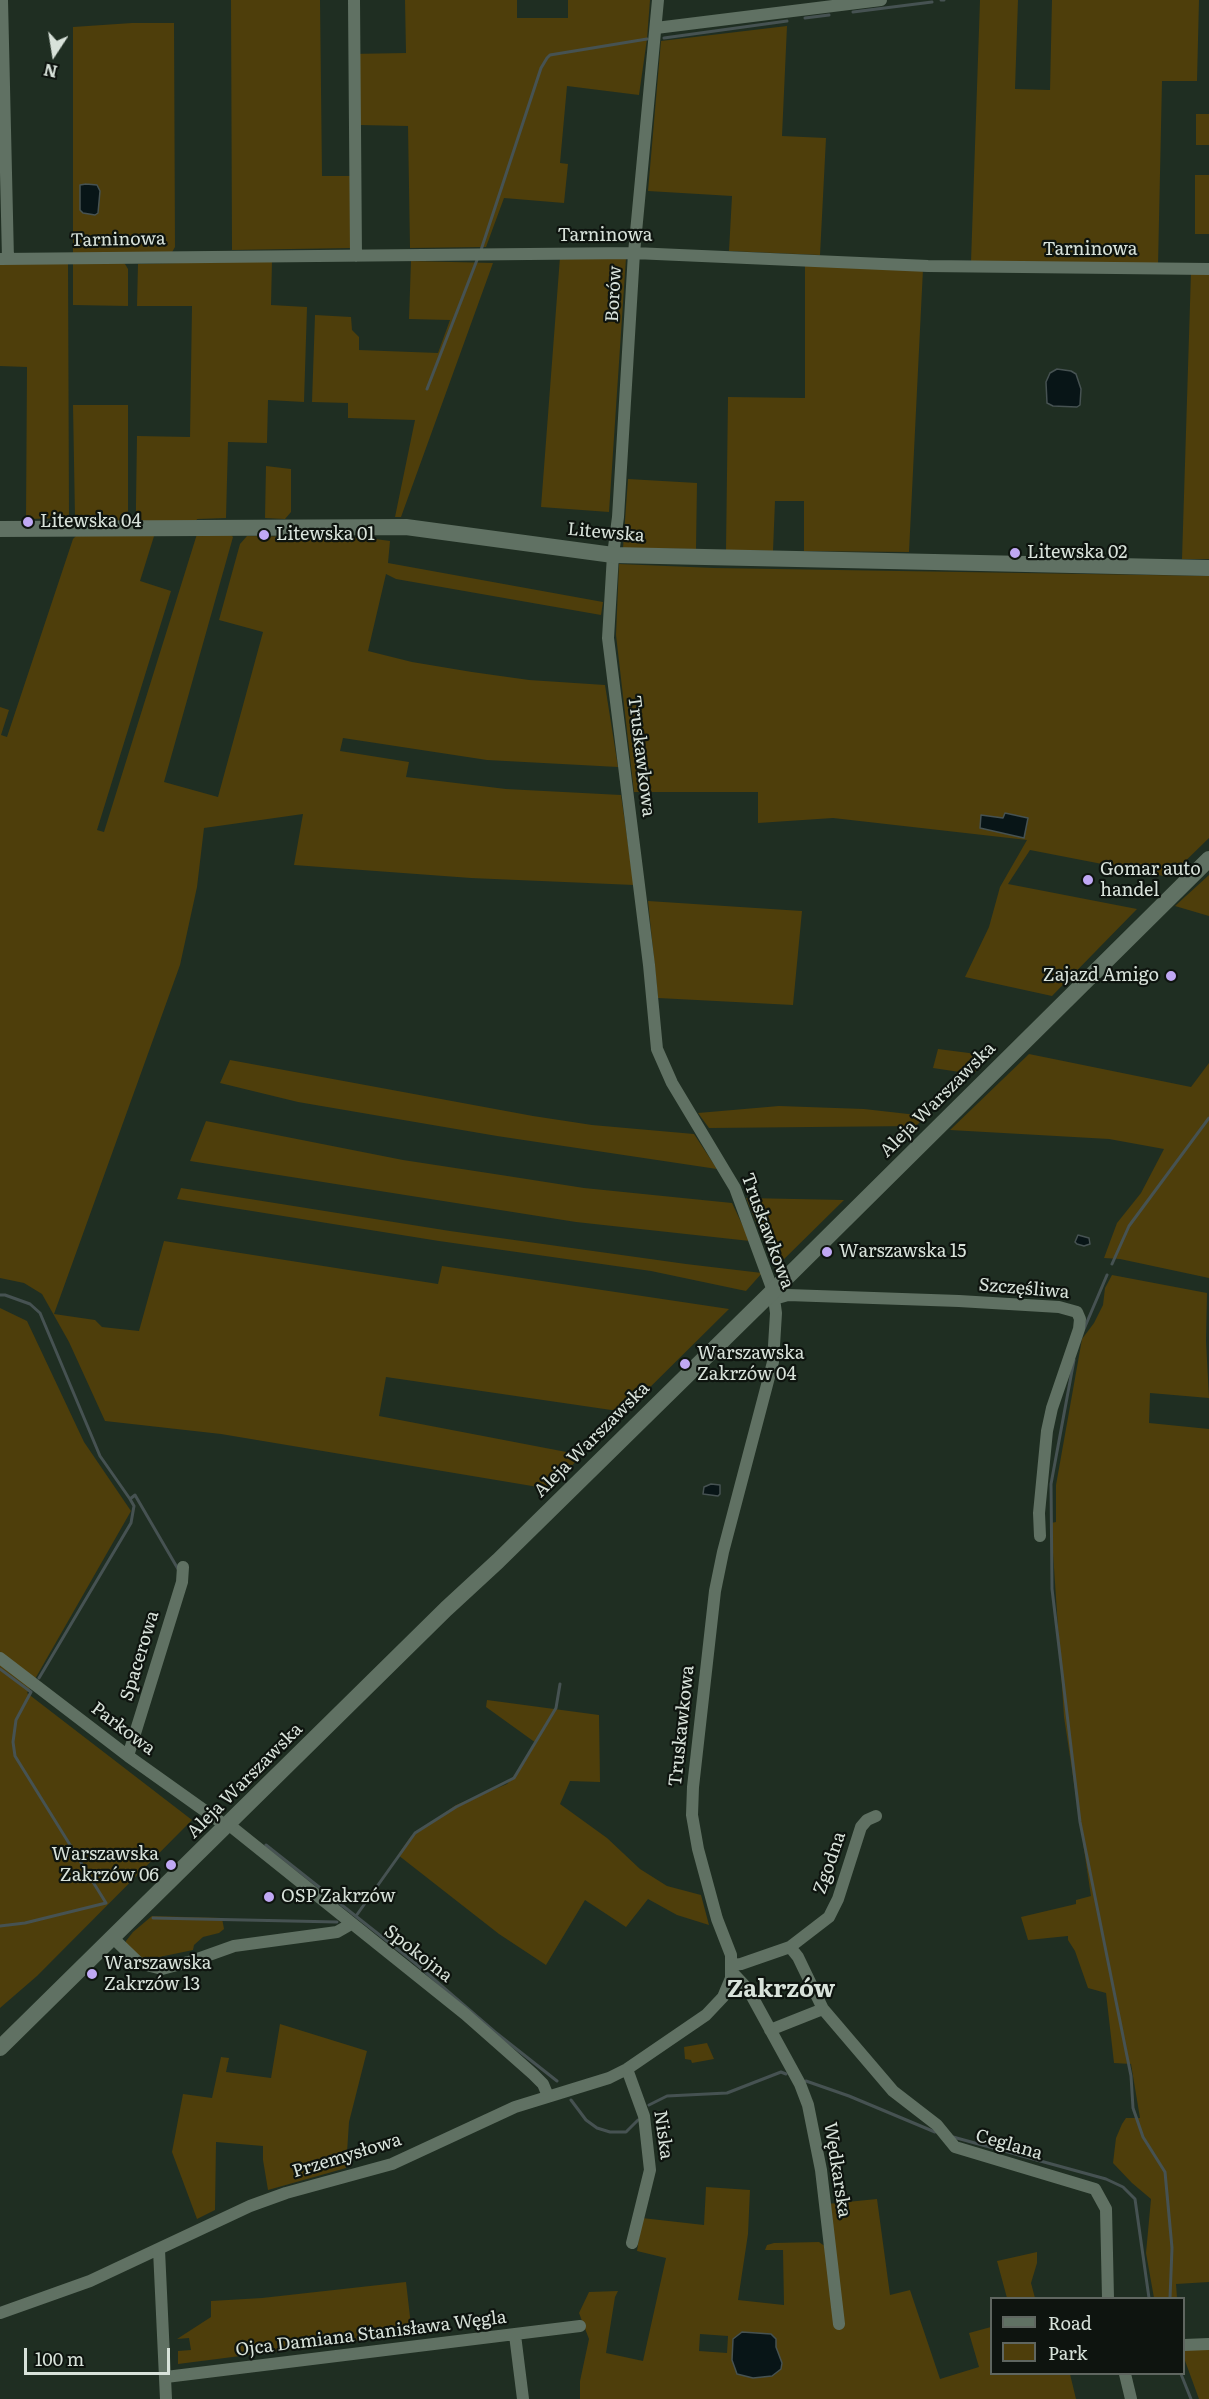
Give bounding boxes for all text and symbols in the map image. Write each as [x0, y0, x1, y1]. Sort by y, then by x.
north arrow [24, 24, 84, 84]
text: N [41, 58, 59, 85]
street label: Tarninowa [557, 225, 653, 247]
street label: Tarninowa [70, 228, 166, 252]
street label: Tarninowa [1042, 239, 1138, 261]
street label: Borów [602, 265, 626, 323]
place label: Litewska 04 [40, 511, 141, 533]
marker: Litewska 04 [21, 515, 35, 529]
street label: Litewska [566, 519, 646, 547]
place label: Litewska 01 [276, 524, 375, 546]
marker: Litewska 01 [257, 528, 271, 542]
place label: Litewska 02 [1027, 542, 1127, 564]
marker: Litewska 02 [1008, 546, 1022, 560]
street label: Truskawkowa [623, 694, 659, 818]
place label: Gomar auto handel [1100, 859, 1201, 902]
marker: Gomar auto handel [1081, 873, 1095, 887]
place label: Zajazd Amigo [1043, 965, 1159, 987]
marker: Zajazd Amigo [1164, 969, 1178, 983]
street label: Aleja Warszawska [876, 1038, 1000, 1162]
street label: Truskawkowa [736, 1170, 798, 1292]
place label: Warszawska 15 [839, 1241, 967, 1263]
marker: Warszawska 15 [820, 1245, 834, 1259]
street label: Szczęśliwa [978, 1274, 1070, 1304]
place label: Warszawska Zakrzów 04 [697, 1343, 804, 1386]
marker: Warszawska Zakrzów 04 [678, 1357, 692, 1371]
street label: Aleja Warszawska [530, 1378, 654, 1502]
street label: Spacerowa [116, 1608, 164, 1704]
street label: Truskawkowa [665, 1664, 699, 1788]
street label: Parkowa [87, 1698, 159, 1760]
street label: Aleja Warszawska [183, 1719, 307, 1843]
street label: Zgodna [809, 1829, 851, 1897]
place label: Warszawska Zakrzów 06 [52, 1844, 159, 1886]
marker: Warszawska Zakrzów 06 [164, 1858, 178, 1872]
place label: OSP Zakrzów [281, 1886, 395, 1908]
marker: OSP Zakrzów [262, 1890, 276, 1904]
street label: Spokojna [380, 1921, 456, 1987]
place label: Warszawska Zakrzów 13 [104, 1953, 211, 1996]
marker: Warszawska Zakrzów 13 [85, 1967, 99, 1981]
district label: Zakrzów [727, 1976, 835, 2004]
street label: Niska [649, 2109, 677, 2161]
street label: Wędkarska [819, 2121, 855, 2219]
street label: Ceglana [973, 2125, 1045, 2165]
street label: Przemysłowa [290, 2129, 404, 2183]
legend [990, 2297, 1185, 2375]
street label: Ojca Damiana Stanisława Węgla [234, 2307, 508, 2361]
text: Road [1048, 2309, 1092, 2336]
scale bar [27, 2336, 172, 2374]
text: Park [1048, 2339, 1087, 2366]
text: 100 m [35, 2345, 84, 2372]

